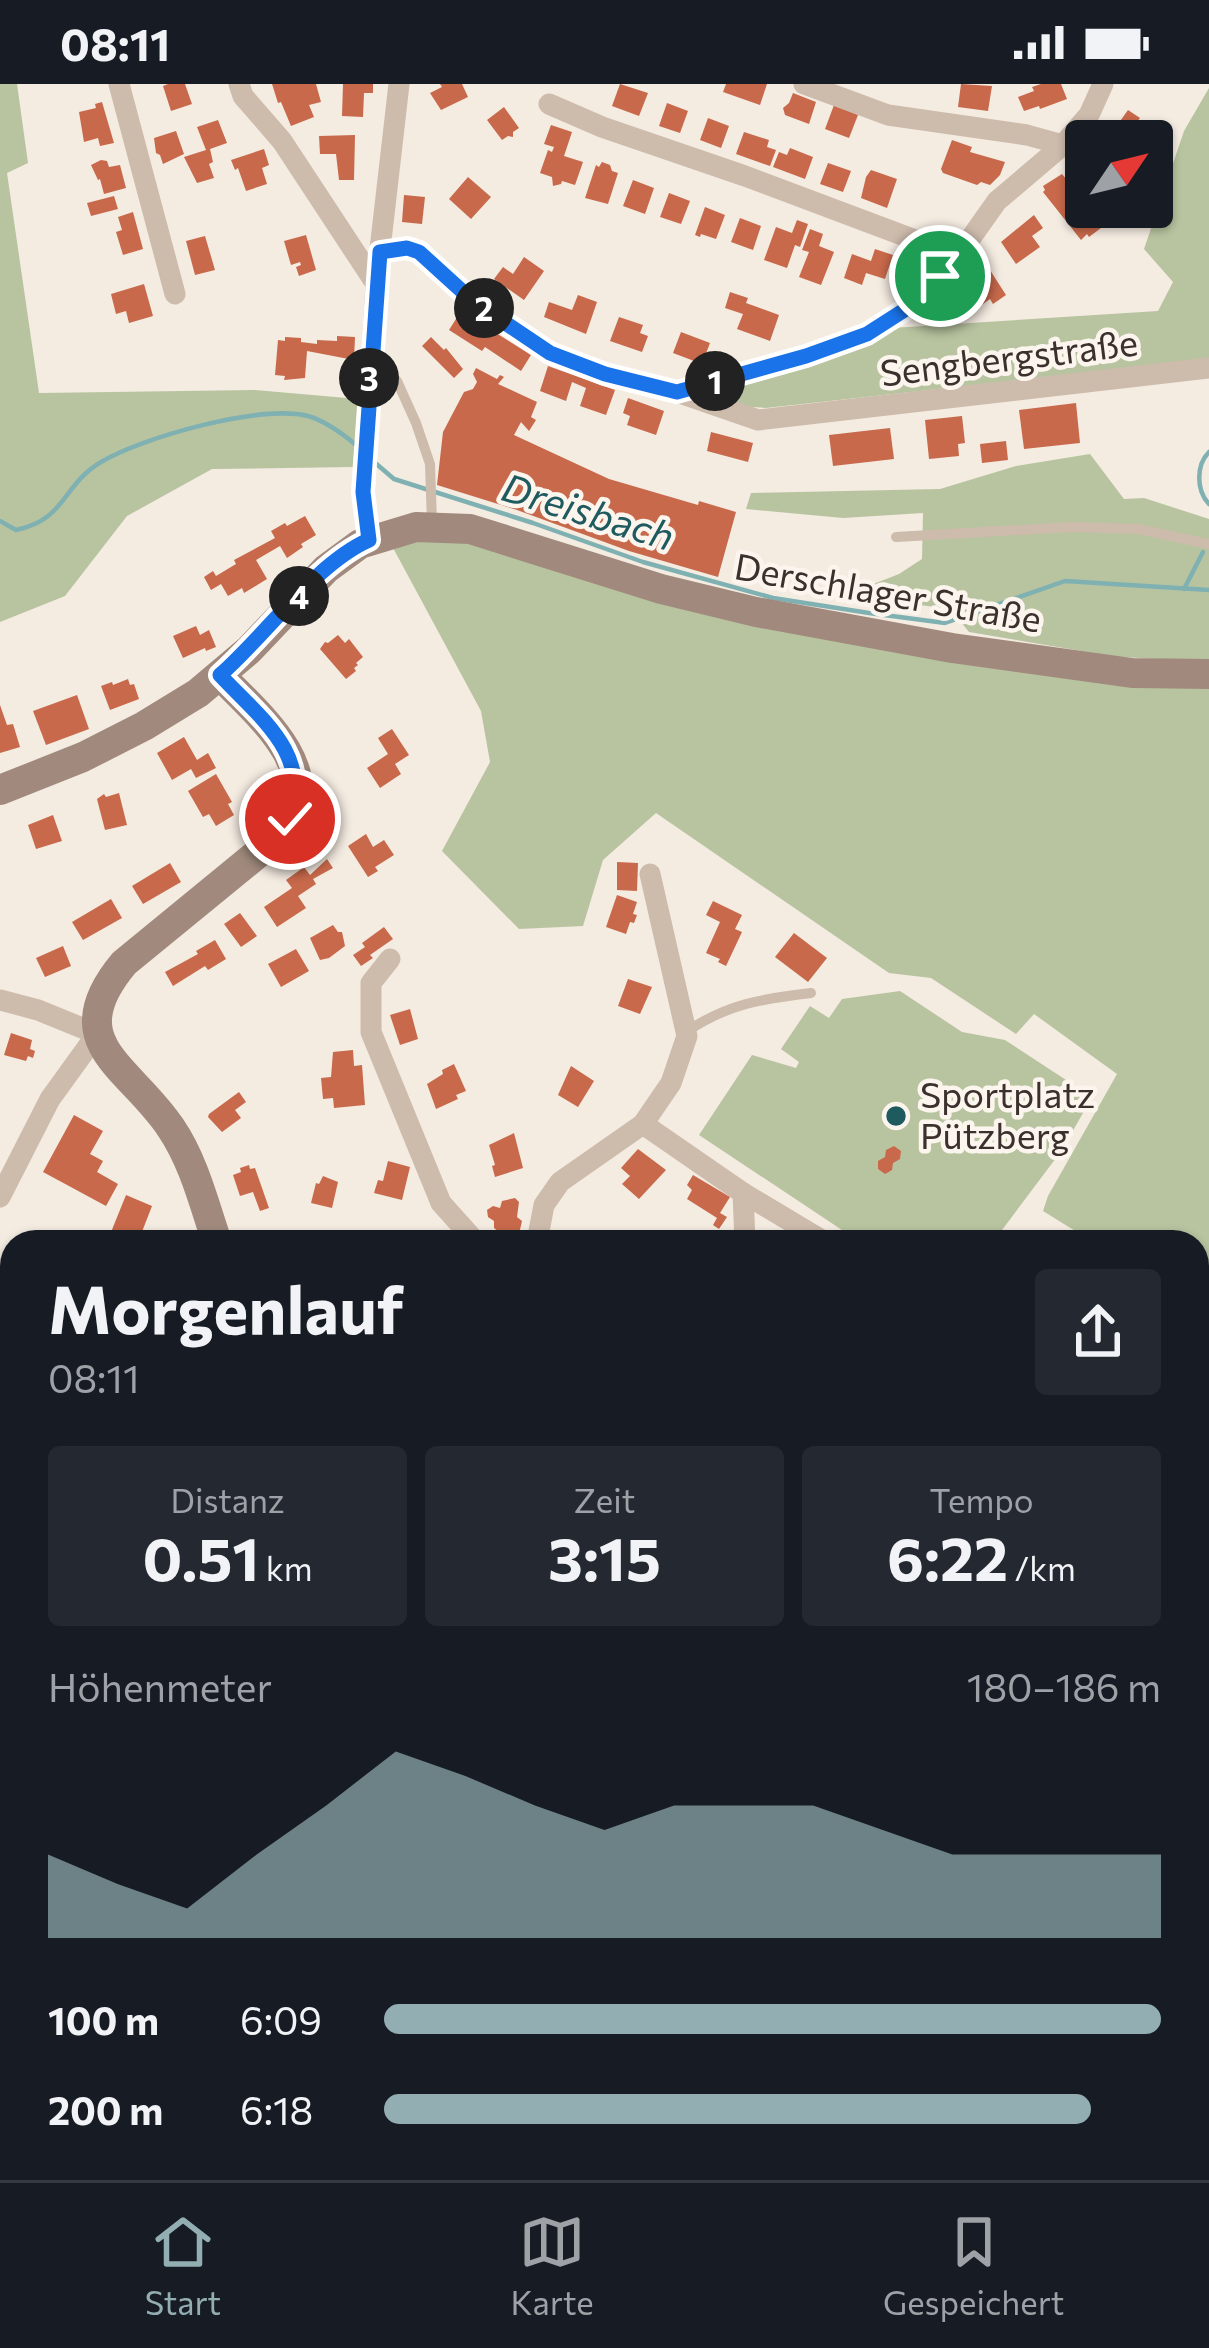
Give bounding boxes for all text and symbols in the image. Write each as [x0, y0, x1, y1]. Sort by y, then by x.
text: 08:11 [60, 15, 170, 70]
north arrow [1065, 120, 1173, 228]
map controls [1065, 120, 1173, 228]
pin [889, 225, 991, 327]
icon: arrive [907, 243, 973, 309]
pin: 2 [454, 278, 514, 338]
text: 2 [475, 287, 493, 328]
street label: Sengbergstraße [877, 318, 1140, 394]
pin: 3 [339, 348, 399, 408]
pin: 1 [685, 351, 745, 411]
text: 3 [359, 357, 379, 398]
text: 1 [708, 360, 722, 401]
water label: Dreisbach [497, 461, 680, 559]
street label: Derschlager Straße [732, 542, 1045, 640]
pin: 4 [269, 566, 329, 626]
text: 4 [289, 575, 309, 616]
pin [239, 768, 341, 870]
icon: check [257, 786, 323, 852]
place label: Sportplatz Pützberg [920, 1071, 1095, 1156]
marker: Sportplatz Pützberg [883, 1103, 909, 1129]
text: Morgenlauf [48, 1267, 404, 1348]
button: share [1035, 1269, 1161, 1395]
text: 08:11 [48, 1353, 140, 1401]
text: Distanz [171, 1479, 284, 1520]
text: Zeit [574, 1479, 635, 1520]
text: Tempo [929, 1479, 1034, 1520]
text: 0.51 [142, 1520, 260, 1593]
text: 3:15 [548, 1520, 661, 1593]
text: 6:22 [887, 1520, 1008, 1593]
text: km [260, 1547, 313, 1588]
text: /km [1008, 1547, 1076, 1588]
text: Höhenmeter [48, 1662, 272, 1710]
text: 180–186 m [967, 1662, 1161, 1710]
text: 100 m [48, 1995, 159, 2043]
text: 6:09 [240, 1995, 322, 2043]
text: 200 m [48, 2085, 163, 2133]
text: 6:18 [240, 2085, 313, 2133]
tab: Start [145, 2209, 221, 2322]
tab: Karte [510, 2209, 594, 2322]
tab: Gespeichert [883, 2209, 1064, 2322]

